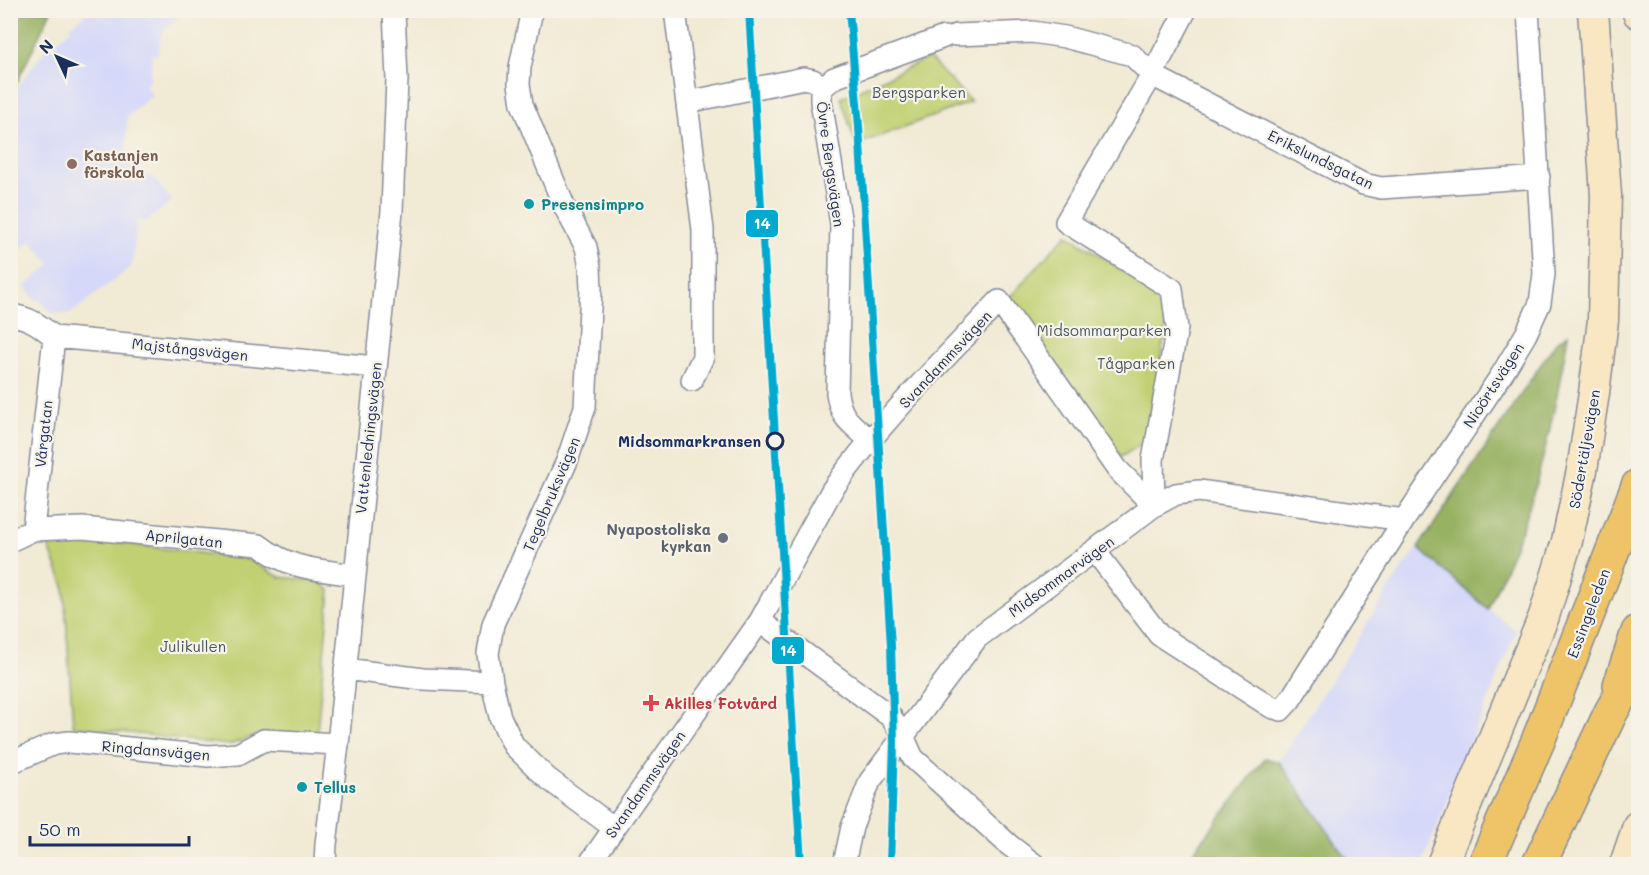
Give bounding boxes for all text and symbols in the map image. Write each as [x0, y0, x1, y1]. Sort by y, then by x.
north arrow [27, 27, 87, 87]
text: N [34, 35, 58, 58]
park label: Bergsparken [872, 82, 966, 102]
street label: Övre Bergsvägen [812, 100, 850, 228]
street label: Erikslundsgatan [1265, 125, 1377, 193]
place label: Kastanjen förskola [84, 145, 158, 182]
marker: Kastanjen förskola [65, 157, 79, 171]
place label: Presensimpro [541, 194, 644, 214]
marker: Presensimpro [522, 197, 536, 211]
line badge: 14 [745, 209, 779, 238]
text: 14 [753, 212, 771, 233]
street label: Svandammsvägen [894, 306, 996, 412]
park label: Midsommarparken [1037, 320, 1171, 340]
street label: Majstångsvägen [131, 333, 249, 365]
street label: Nioörtsvägen [1458, 339, 1528, 431]
park label: Tågparken [1097, 353, 1175, 373]
street label: Vattenledningsvägen [350, 361, 386, 515]
street label: Södertäljevägen [1564, 388, 1604, 510]
street label: Vårgatan [30, 399, 56, 469]
place label: Midsommarkransen [618, 431, 761, 451]
marker: Midsommarkransen [766, 432, 784, 450]
street label: Tegelbruksvägen [518, 434, 584, 554]
place label: Nyapostoliska kyrkan [606, 519, 711, 556]
street label: Aprilgatan [144, 524, 224, 552]
marker: Nyapostoliska kyrkan [716, 531, 730, 545]
street label: Midsommarvägen [1004, 531, 1118, 621]
street label: Essingeleden [1562, 565, 1614, 661]
park label: Julikullen [160, 636, 226, 656]
line badge: 14 [771, 636, 805, 665]
text: 14 [779, 639, 797, 660]
place label: Akilles Fotvård [664, 693, 778, 713]
marker: Akilles Fotvård [642, 694, 660, 712]
street label: Svandammsvägen [600, 726, 690, 842]
street label: Ringdansvägen [101, 735, 211, 765]
place label: Tellus [314, 777, 356, 797]
marker: Tellus [295, 780, 309, 794]
scale bar [30, 809, 189, 847]
text: 50 m [39, 817, 81, 841]

